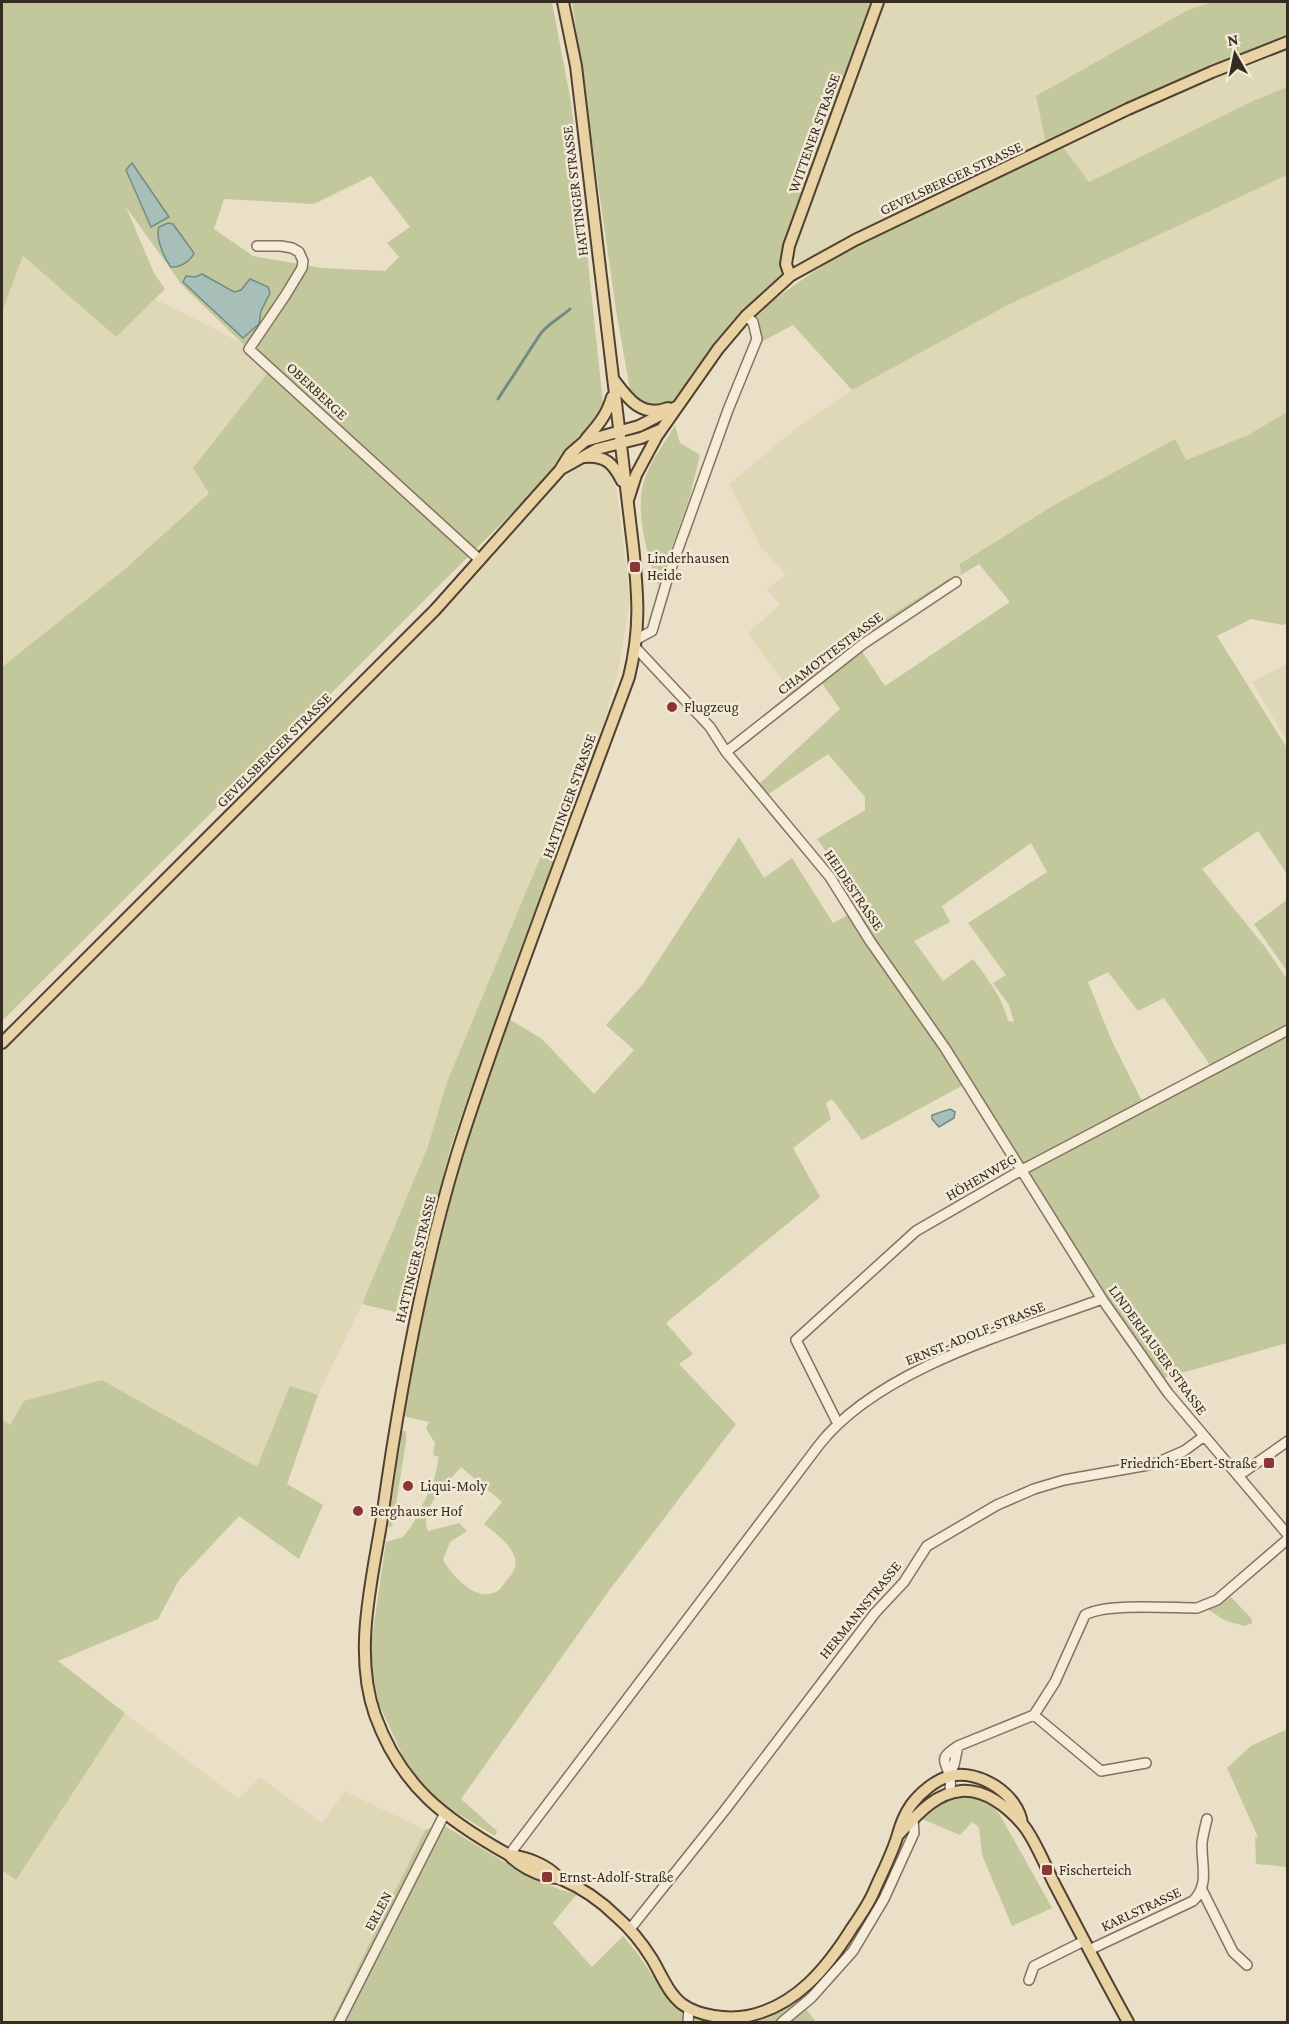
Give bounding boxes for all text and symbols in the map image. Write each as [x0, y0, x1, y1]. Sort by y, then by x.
north arrow [1205, 24, 1265, 84]
text: N [1226, 30, 1240, 49]
street label: WITTENER STRASSE [785, 71, 843, 195]
street label: HATTINGER STRASSE [559, 125, 591, 257]
street label: GEVELSBERGER STRASSE [877, 138, 1025, 218]
street label: OBERBERGE [283, 359, 351, 423]
place label: Linderhausen Heide [647, 550, 730, 583]
marker: Linderhausen Heide [628, 560, 642, 574]
street label: CHAMOTTESTRASSE [774, 608, 886, 698]
street label: GEVELSBERGER STRASSE [213, 689, 335, 811]
place label: Flugzeug [684, 699, 739, 716]
marker: Flugzeug [665, 700, 679, 714]
street label: HATTINGER STRASSE [539, 732, 599, 860]
street label: HEIDESTRASSE [821, 846, 887, 934]
street label: HÖHENWEG [943, 1150, 1019, 1204]
street label: HATTINGER STRASSE [391, 1194, 439, 1324]
street label: LINDERHAUSER STRASSE [1106, 1282, 1210, 1418]
street label: ERNST-ADOLF-STRASSE [903, 1298, 1047, 1368]
place label: Friedrich-Ebert-Straße [1120, 1455, 1257, 1471]
marker: Friedrich-Ebert-Straße [1262, 1456, 1276, 1470]
place label: Liqui-Moly [420, 1478, 487, 1495]
marker: Liqui-Moly [401, 1479, 415, 1493]
place label: Berghauser Hof [370, 1503, 464, 1520]
marker: Berghauser Hof [351, 1504, 365, 1518]
street label: HERMANNSTRASSE [816, 1558, 904, 1662]
place label: Fischerteich [1059, 1862, 1132, 1878]
marker: Fischerteich [1040, 1863, 1054, 1877]
place label: Ernst-Adolf-Straße [559, 1869, 674, 1885]
marker: Ernst-Adolf-Straße [540, 1870, 554, 1884]
street label: KARLSTRASSE [1099, 1884, 1183, 1934]
street label: ERLEN [361, 1889, 395, 1933]

